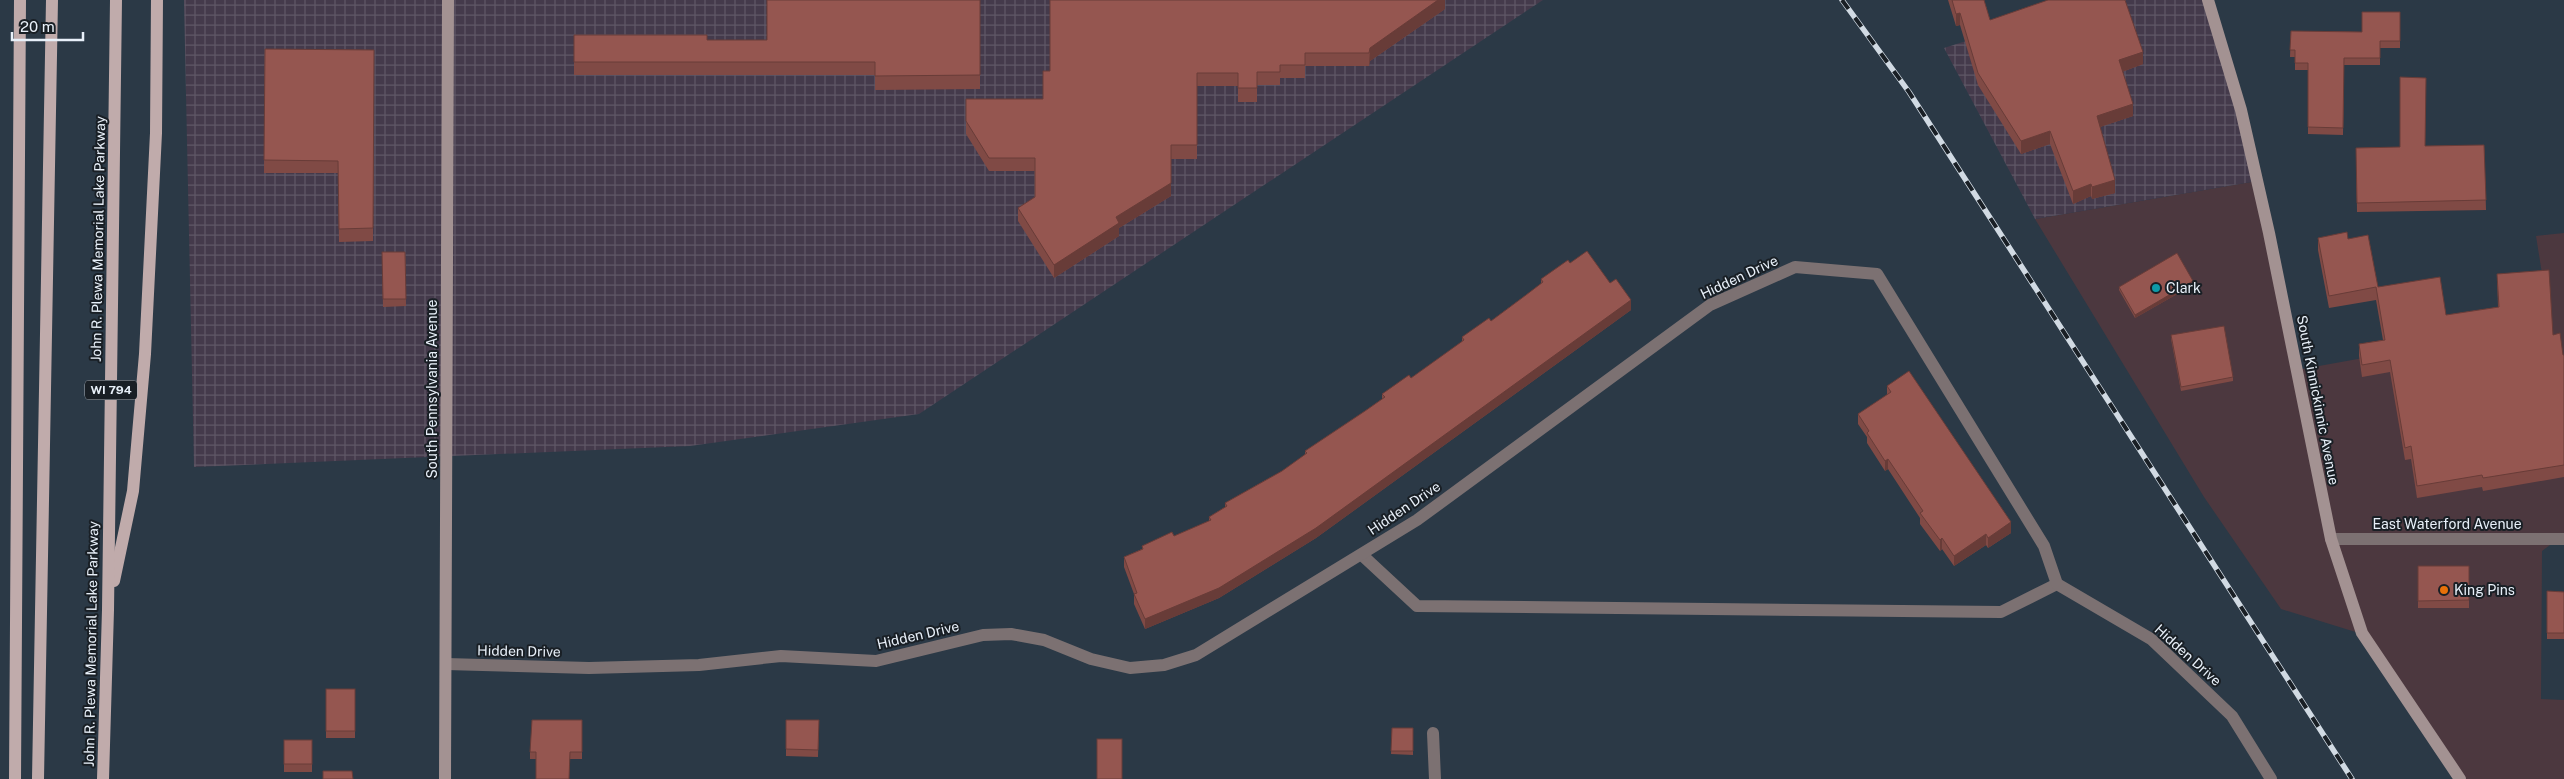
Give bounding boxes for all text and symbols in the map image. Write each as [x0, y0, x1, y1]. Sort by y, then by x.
scale bar [12, 10, 84, 42]
text: 20 m [20, 18, 55, 35]
street label: John R. Plewa Memorial Lake Parkway [88, 115, 108, 362]
street label: Hidden Drive [1698, 252, 1780, 302]
place label: Clark [2166, 280, 2201, 296]
marker: Clark [2150, 282, 2162, 294]
street label: South Pennsylvania Avenue [424, 299, 440, 479]
street label: South Kinnickinnic Avenue [2294, 314, 2342, 486]
road number: WI 794 [85, 380, 137, 400]
street label: Hidden Drive [1365, 478, 1443, 538]
street label: East Waterford Avenue [2372, 516, 2522, 532]
street label: John R. Plewa Memorial Lake Parkway [81, 520, 101, 767]
place label: King Pins [2454, 582, 2515, 598]
marker: King Pins [2438, 584, 2450, 596]
street label: Hidden Drive [875, 618, 961, 652]
street label: Hidden Drive [2152, 621, 2225, 689]
street label: Hidden Drive [477, 642, 561, 660]

